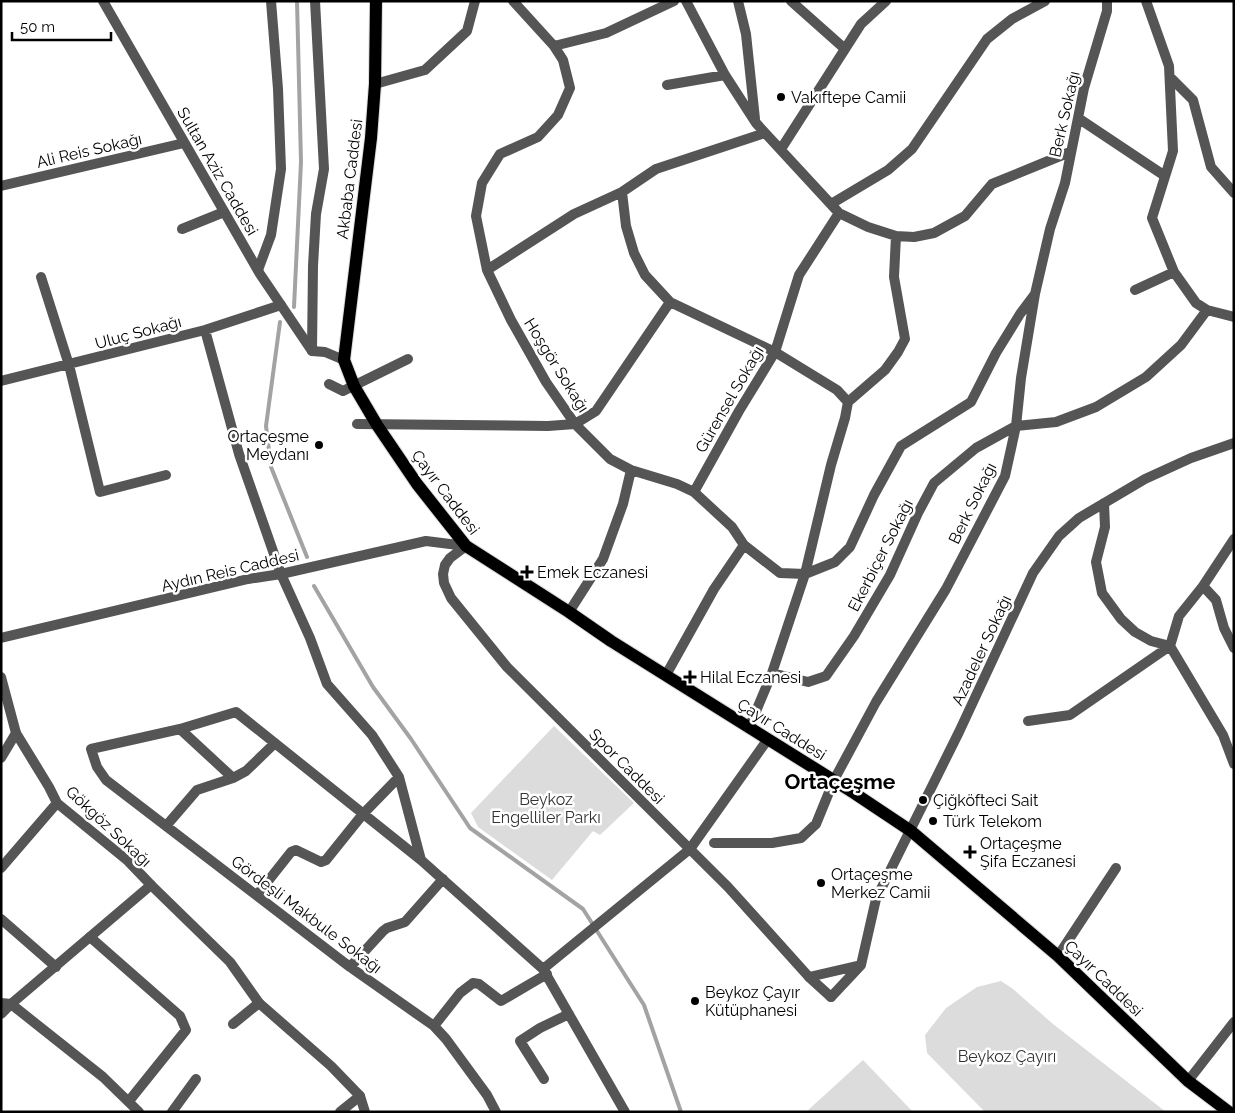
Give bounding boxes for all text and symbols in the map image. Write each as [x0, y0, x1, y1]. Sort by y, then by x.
scale bar [12, 10, 111, 42]
text: 50 m [20, 18, 55, 36]
street label: Berk Sokağı [1045, 69, 1084, 159]
place label: Vakıftepe Camii [791, 88, 906, 107]
marker: Vakıftepe Camii [775, 91, 787, 103]
street label: Sultan Aziz Caddesi [173, 104, 262, 239]
street label: Akbaba Caddesi [333, 118, 366, 240]
street label: Ali Reis Sokağı [35, 129, 144, 172]
street label: Uluç Sokağı [93, 312, 183, 353]
street label: Hoşgör Sokağı [520, 315, 593, 416]
street label: Gürensel Sokağı [691, 343, 768, 456]
place label: Ortaçeşme Meydanı [227, 427, 309, 464]
marker: Ortaçeşme Meydanı [313, 439, 325, 451]
street label: Çayır Caddesi [408, 446, 484, 538]
street label: Berk Sokağı [945, 460, 1000, 547]
street label: Ekerbiçer Sokağı [844, 496, 917, 614]
street label: Aydın Reis Caddesi [159, 545, 301, 596]
place label: Emek Eczanesi [537, 563, 648, 582]
marker: Emek Eczanesi [521, 566, 533, 578]
street label: Azadeler Sokağı [948, 592, 1015, 708]
place label: Hilal Eczanesi [700, 668, 801, 687]
marker: Hilal Eczanesi [684, 671, 696, 683]
street label: Çayır Caddesi [734, 695, 830, 764]
street label: Spor Caddesi [585, 725, 668, 808]
district label: Ortaçeşme [785, 769, 896, 794]
street label: Gökgöz Sokağı [62, 782, 155, 871]
park label: Beykoz Engelliler Parkı [491, 790, 601, 827]
place label: Çiğköfteci Sait [933, 791, 1039, 810]
marker: Çiğköfteci Sait [917, 794, 929, 806]
place label: Türk Telekom [943, 812, 1042, 831]
marker: Türk Telekom [927, 815, 939, 827]
place label: Ortaçeşme Şifa Eczanesi [980, 834, 1076, 871]
marker: Ortaçeşme Şifa Eczanesi [964, 846, 976, 858]
street label: Gördeşli Makbule Sokağı [228, 852, 386, 977]
place label: Ortaçeşme Merkez Camii [831, 865, 931, 902]
marker: Ortaçeşme Merkez Camii [815, 877, 827, 889]
street label: Çayır Caddesi [1061, 936, 1147, 1020]
place label: Beykoz Çayır Kütüphanesi [705, 983, 800, 1020]
marker: Beykoz Çayır Kütüphanesi [689, 995, 701, 1007]
park label: Beykoz Çayırı [958, 1047, 1056, 1066]

